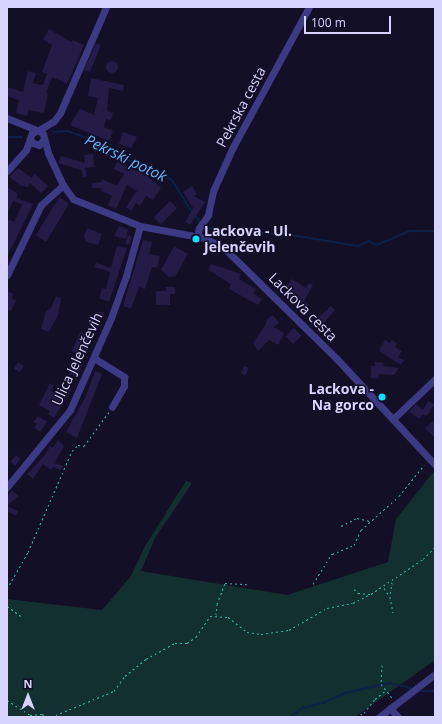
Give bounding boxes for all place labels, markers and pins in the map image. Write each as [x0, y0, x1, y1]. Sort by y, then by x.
place label: Lackova - Ul. Jelenčevih [204, 223, 292, 256]
marker: Lackova - Ul. Jelenčevih [191, 234, 201, 244]
place label: Lackova - Na gorco [309, 381, 374, 414]
marker: Lackova - Na gorco [377, 392, 387, 402]

